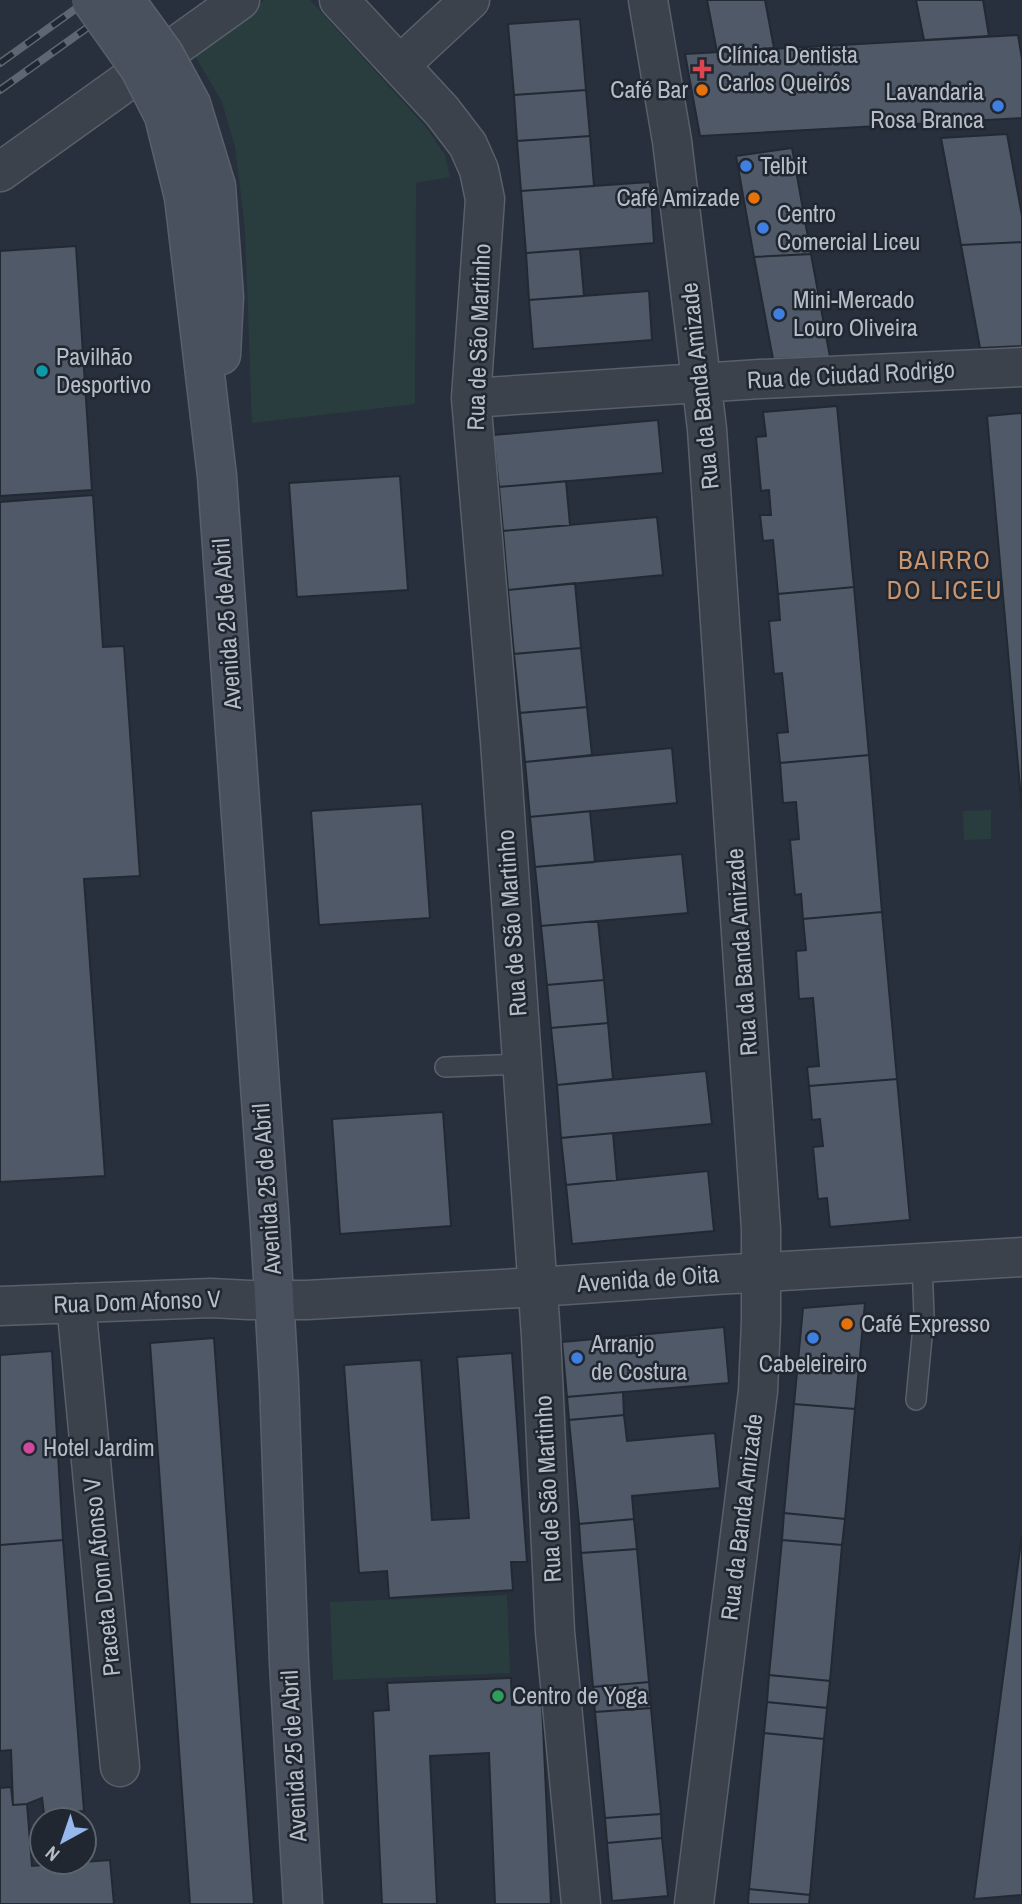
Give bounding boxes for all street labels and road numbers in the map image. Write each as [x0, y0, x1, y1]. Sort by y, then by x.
street label: Rua de São Martinho [459, 243, 497, 431]
street label: Rua da Banda Amizade [672, 281, 726, 491]
street label: Rua de Ciudad Rodrigo [746, 353, 956, 395]
street label: Avenida 25 de Abril [204, 537, 248, 712]
street label: Rua de São Martinho [489, 829, 533, 1018]
street label: Rua da Banda Amizade [718, 847, 764, 1057]
street label: Avenida 25 de Abril [244, 1102, 288, 1277]
street label: Avenida de Oita [575, 1257, 720, 1299]
street label: Rua Dom Afonso V [53, 1282, 221, 1320]
street label: Rua de São Martinho [526, 1395, 568, 1583]
street label: Rua da Banda Amizade [712, 1412, 770, 1622]
street label: Praceta Dom Afonso V [75, 1476, 127, 1678]
street label: Avenida 25 de Abril [273, 1670, 314, 1844]

